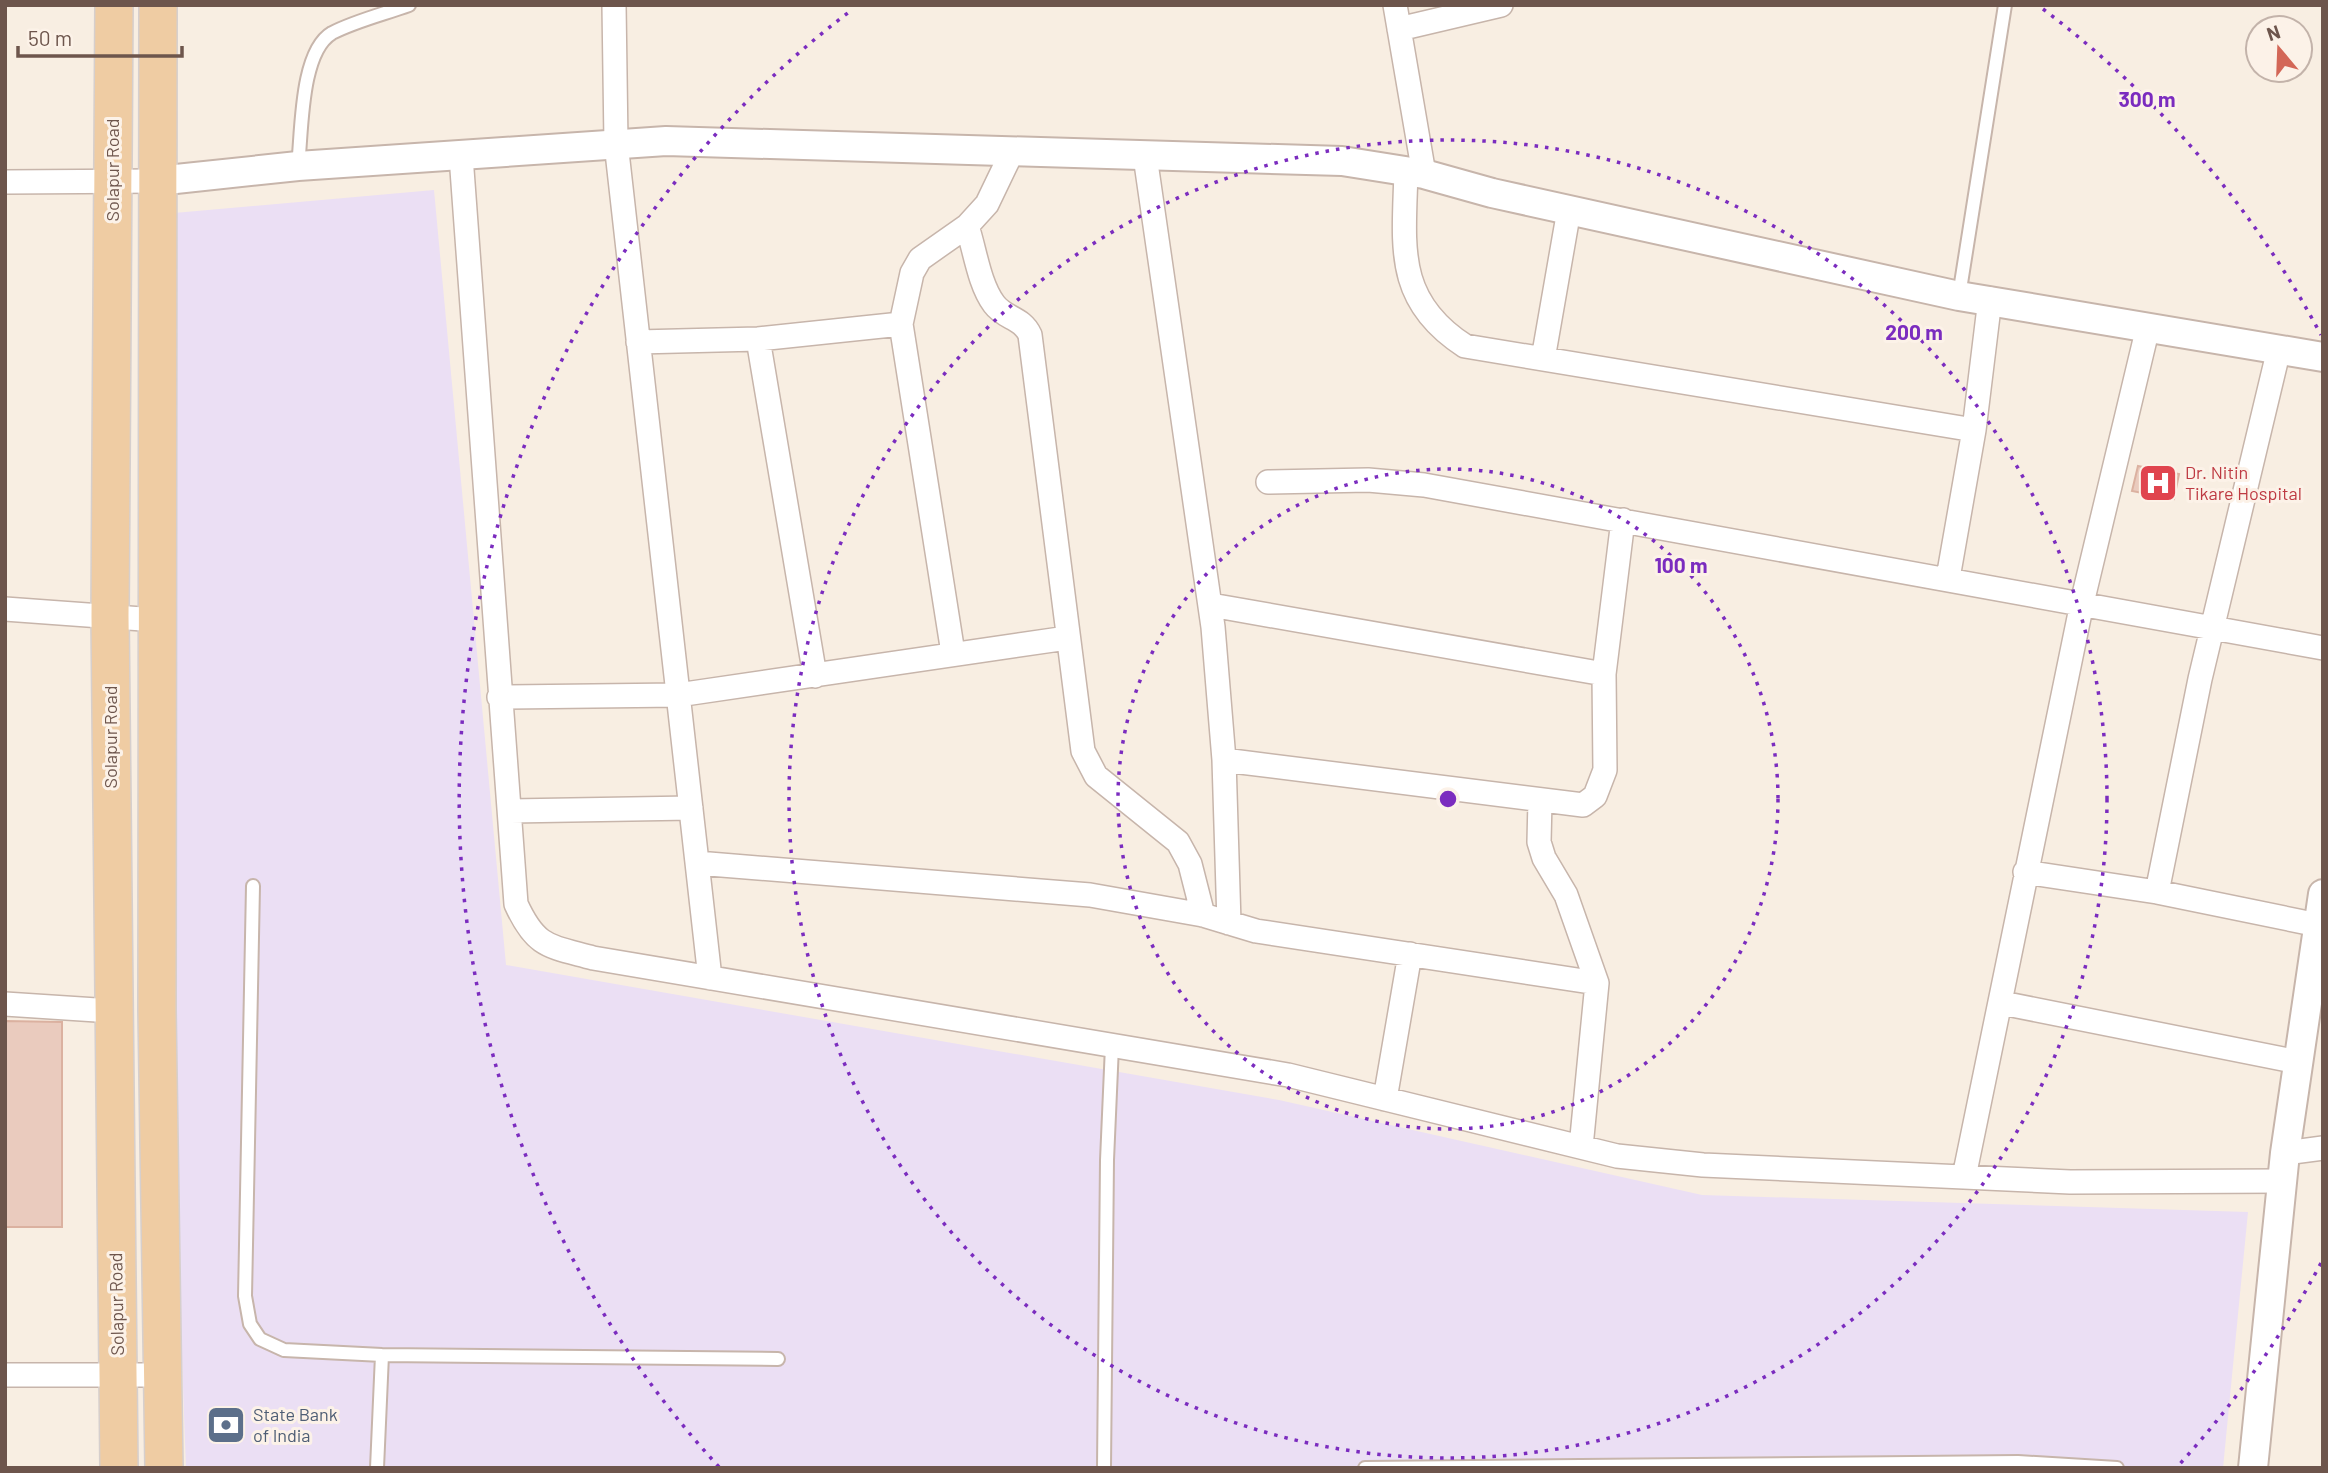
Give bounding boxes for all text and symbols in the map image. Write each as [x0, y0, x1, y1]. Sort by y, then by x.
scale bar [18, 14, 182, 58]
north arrow [2244, 14, 2314, 84]
text: N [2264, 20, 2283, 45]
text: 50 m [28, 25, 72, 50]
text: 300 m [2118, 86, 2176, 111]
street label: Solapur Road [101, 118, 123, 222]
text: 200 m [1885, 319, 1943, 344]
place label: Dr. Nitin Tikare Hospital [2185, 461, 2302, 504]
hospital icon: Dr. Nitin Tikare Hospital [2137, 462, 2179, 504]
text: 100 m [1654, 552, 1708, 577]
street label: Solapur Road [99, 685, 121, 789]
centre of rings [1436, 787, 1460, 811]
street label: Solapur Road [104, 1252, 128, 1356]
place label: State Bank of India [253, 1403, 338, 1446]
bank icon: State Bank of India [205, 1404, 247, 1446]

